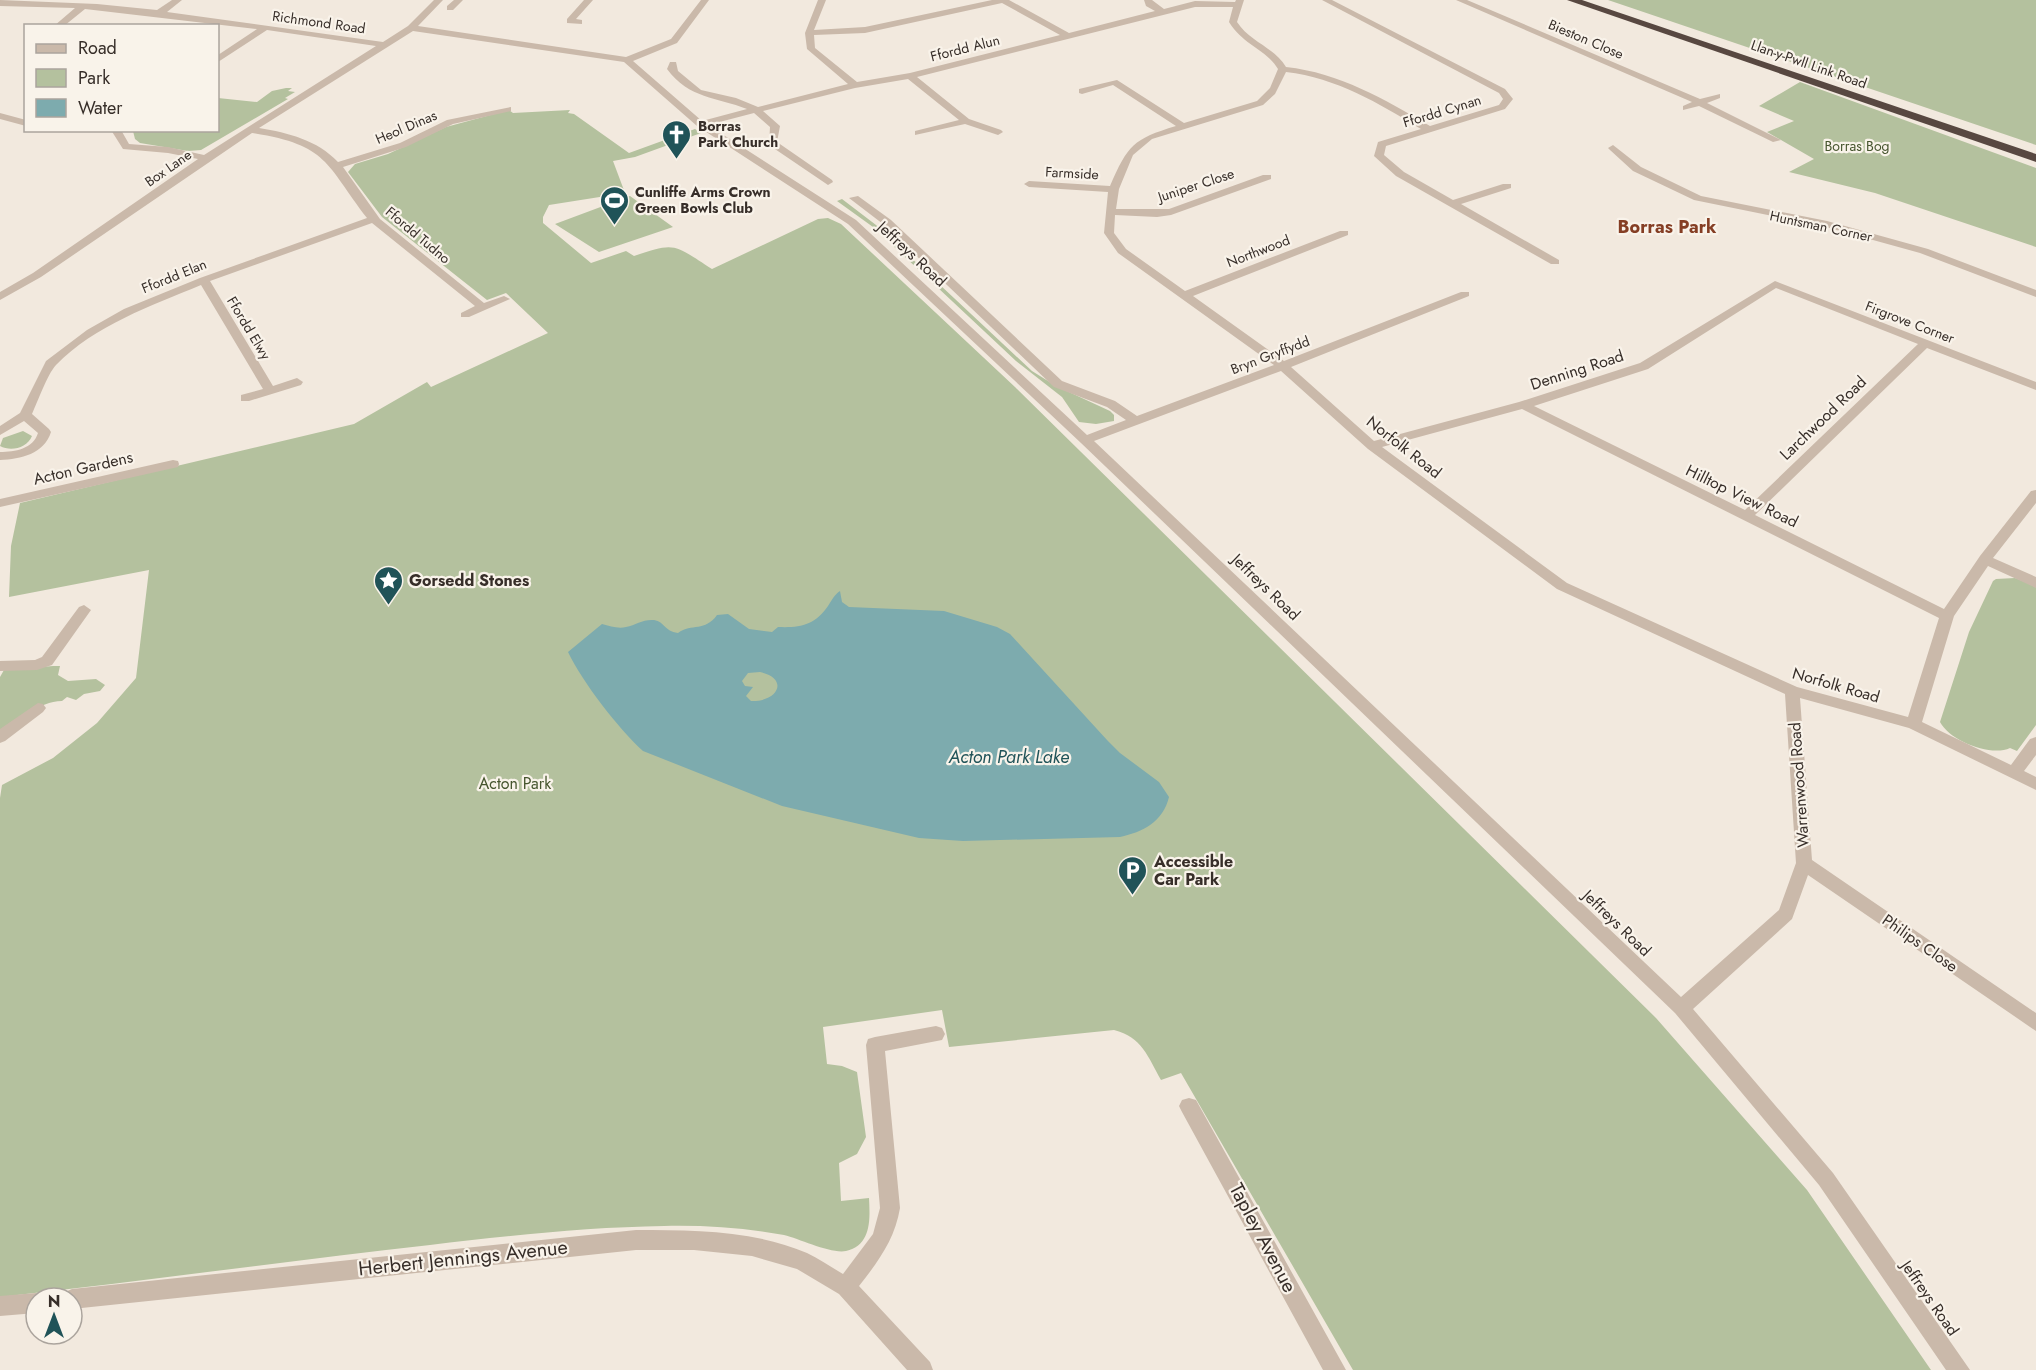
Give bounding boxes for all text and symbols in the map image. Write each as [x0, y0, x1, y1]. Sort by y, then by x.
street label: Richmond Road [271, 6, 367, 38]
street label: Bieston Close [1545, 14, 1627, 64]
legend [24, 24, 219, 132]
street label: Ffordd Alun [928, 30, 1002, 66]
text: Road [78, 35, 117, 61]
street label: Llan-y-Pwll Link Road [1748, 35, 1870, 93]
text: Park [78, 65, 110, 91]
street label: Ffordd Cynan [1400, 90, 1484, 132]
text: Water [78, 95, 123, 121]
street label: Heol Dinas [372, 105, 440, 149]
place label: Borras Park Church [698, 116, 778, 152]
church icon: Borras Park Church [661, 118, 693, 160]
park label: Borras Bog [1824, 136, 1890, 156]
street label: Box Lane [141, 145, 195, 191]
street label: Farmside [1045, 162, 1099, 184]
street label: Juniper Close [1153, 163, 1237, 207]
place label: Cunliffe Arms Crown Green Bowls Club [635, 182, 771, 218]
sports icon: Cunliffe Arms Crown Green Bowls Club [598, 184, 630, 226]
street label: Ffordd Tudno [381, 202, 455, 268]
street label: Huntsman Corner [1768, 205, 1874, 247]
street label: Jeffreys Road [871, 214, 952, 292]
district label: Borras Park [1618, 214, 1717, 240]
street label: Northwood [1223, 230, 1293, 272]
street label: Ffordd Elan [138, 254, 210, 298]
street label: Ffordd Elwy [222, 293, 276, 364]
street label: Firgrove Corner [1863, 296, 1958, 348]
street label: Bryn Gryffydd [1228, 331, 1312, 379]
street label: Denning Road [1527, 344, 1627, 396]
street label: Larchwood Road [1774, 371, 1872, 465]
street label: Norfolk Road [1361, 410, 1447, 484]
street label: Acton Gardens [31, 445, 135, 491]
street label: Hilltop View Road [1682, 459, 1802, 533]
street label: Jeffreys Road [1225, 547, 1305, 626]
place icon: Gorsedd Stones [372, 564, 404, 606]
place label: Gorsedd Stones [409, 569, 529, 592]
street label: Norfolk Road [1790, 662, 1882, 708]
street label: Warrenwood Road [1783, 721, 1815, 849]
water label: Acton Park Lake [948, 744, 1069, 770]
park label: Acton Park [479, 772, 552, 795]
place label: Accessible Car Park [1153, 850, 1233, 891]
parking icon: Accessible Car Park [1117, 854, 1149, 896]
street label: Jeffreys Road [1576, 883, 1656, 962]
street label: Philips Close [1878, 908, 1962, 978]
street label: Tapley Avenue [1222, 1178, 1304, 1298]
street label: Herbert Jennings Avenue [357, 1233, 569, 1283]
street label: Jeffreys Road [1894, 1254, 1964, 1340]
north arrow [24, 1286, 84, 1346]
text: N [48, 1290, 60, 1313]

